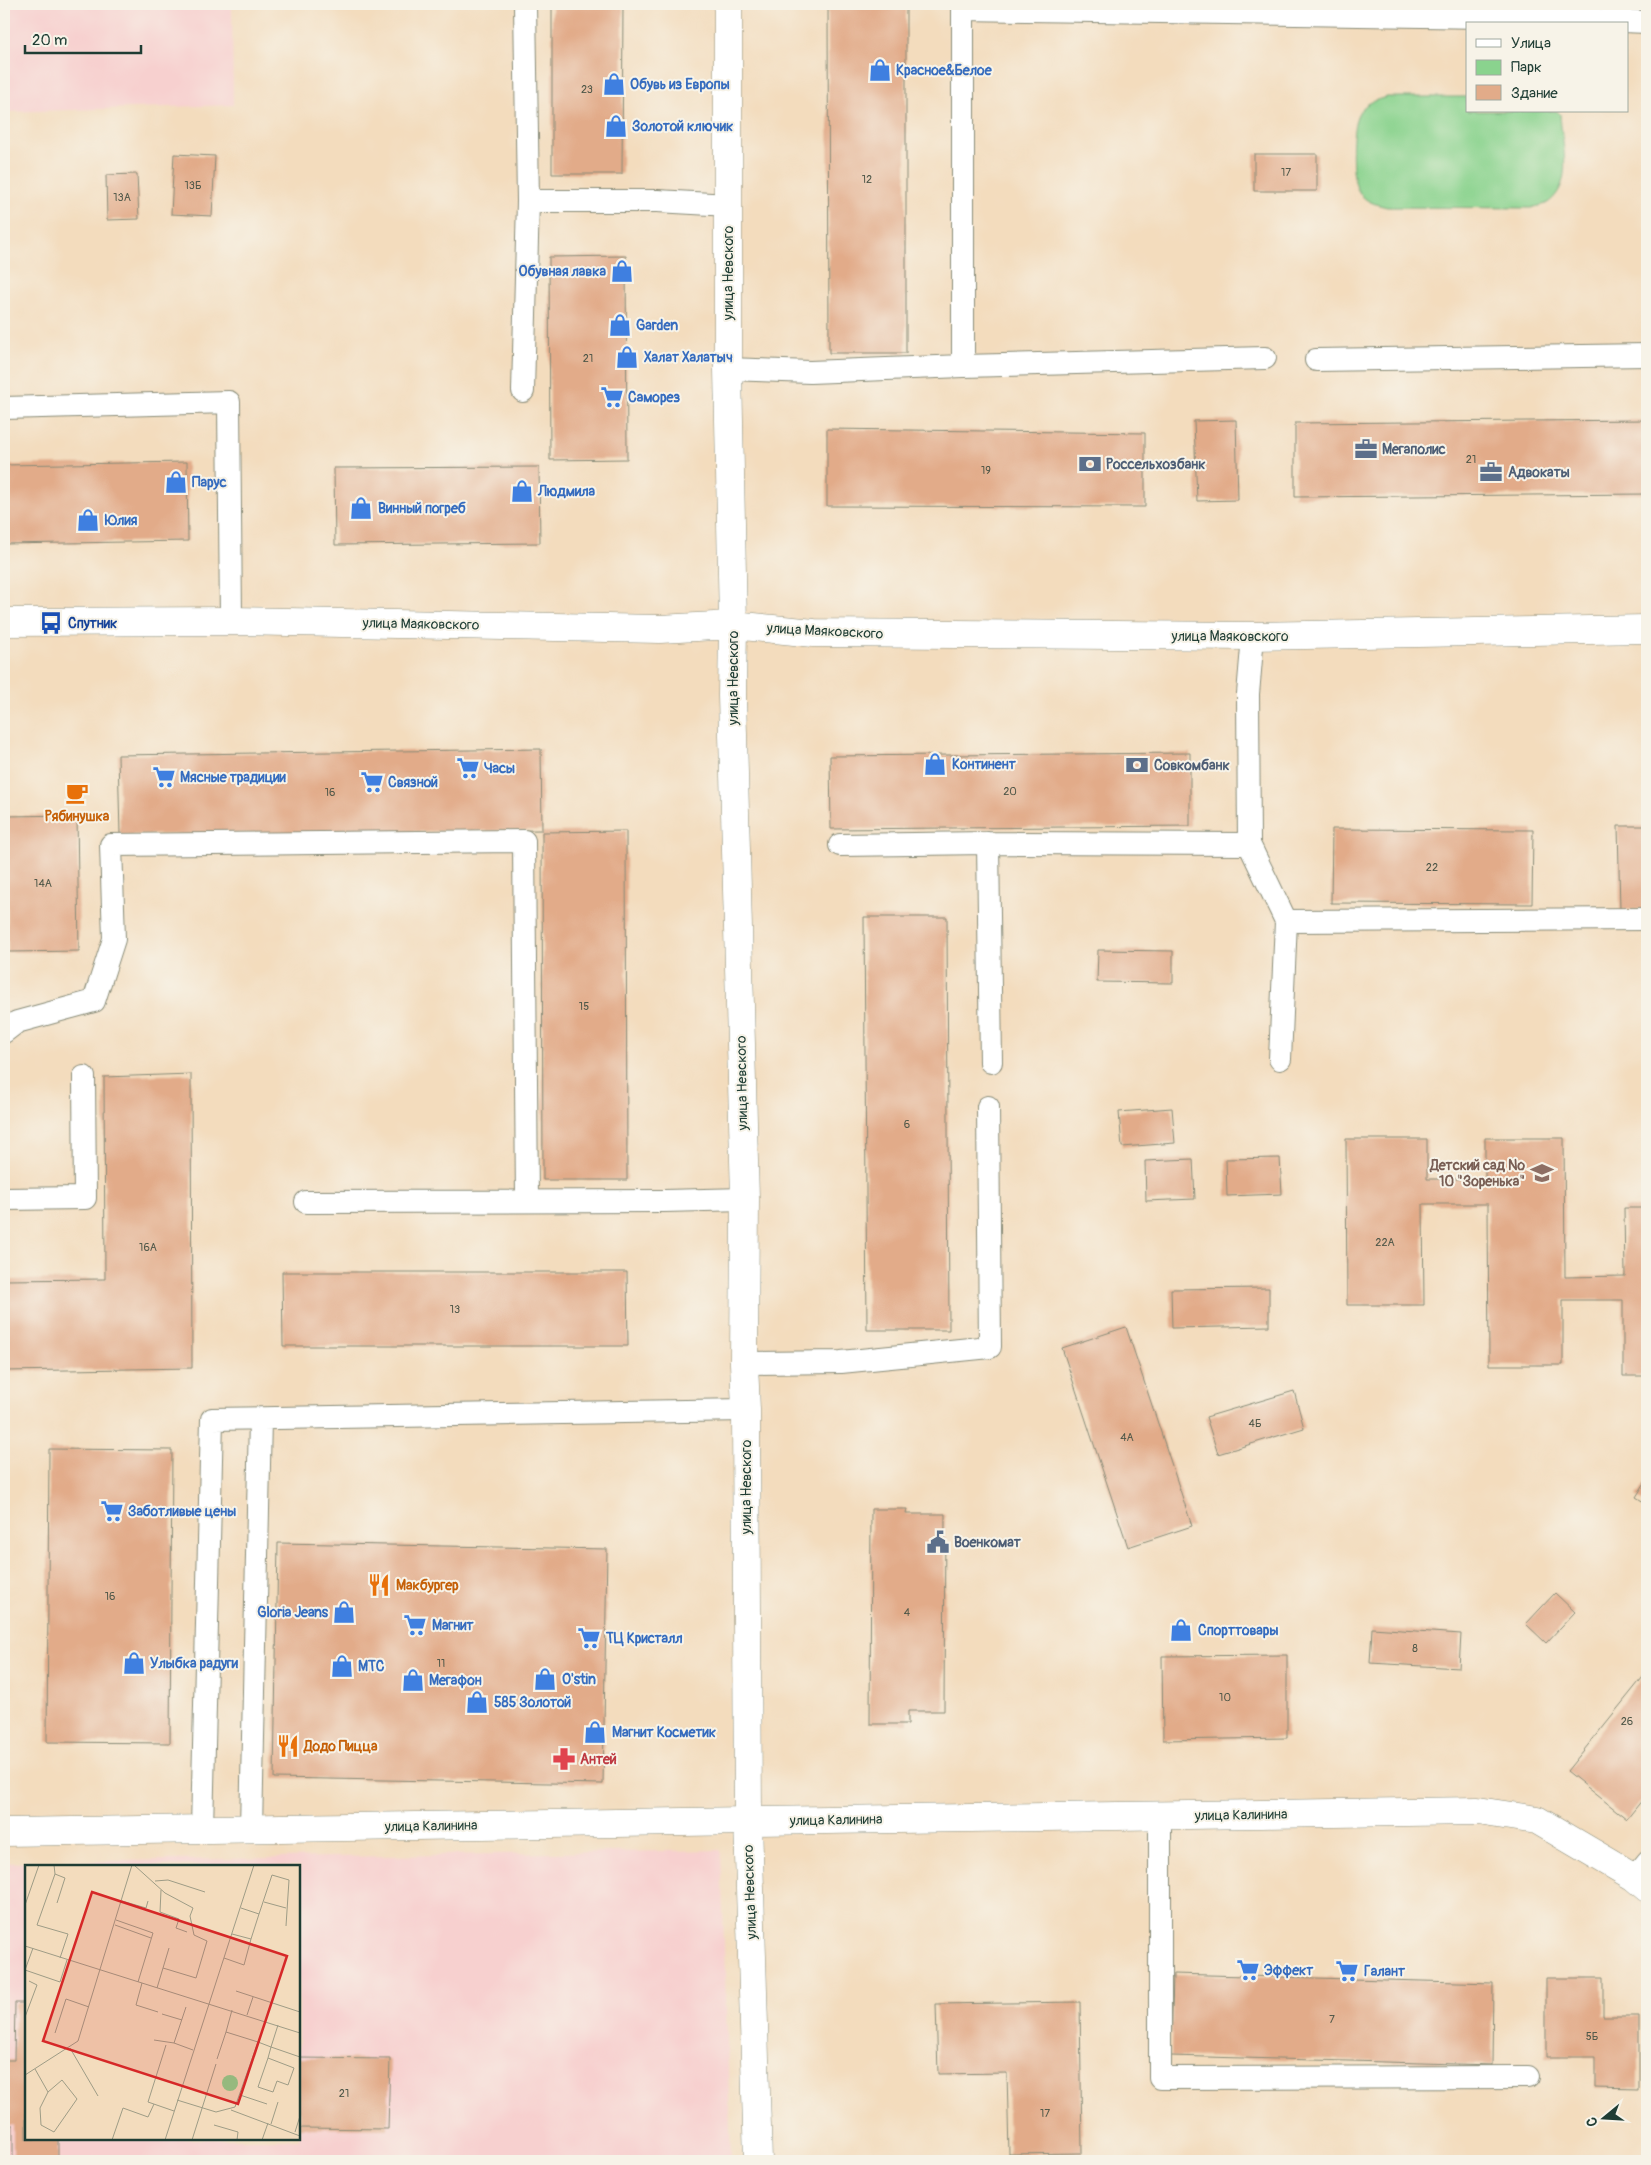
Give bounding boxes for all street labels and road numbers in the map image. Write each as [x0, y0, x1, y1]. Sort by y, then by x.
street label: улица Невского [720, 225, 737, 321]
street label: улица Маяковского [361, 614, 480, 634]
street label: улица Маяковского [765, 619, 884, 643]
street label: улица Маяковского [1171, 628, 1289, 645]
street label: улица Невского [725, 630, 742, 726]
street label: улица Невского [733, 1035, 751, 1131]
street label: улица Невского [738, 1439, 755, 1535]
street label: улица Калинина [1193, 1806, 1288, 1824]
street label: улица Калинина [788, 1811, 883, 1829]
street label: улица Калинина [383, 1817, 478, 1835]
street label: улица Невского [740, 1844, 760, 1941]

